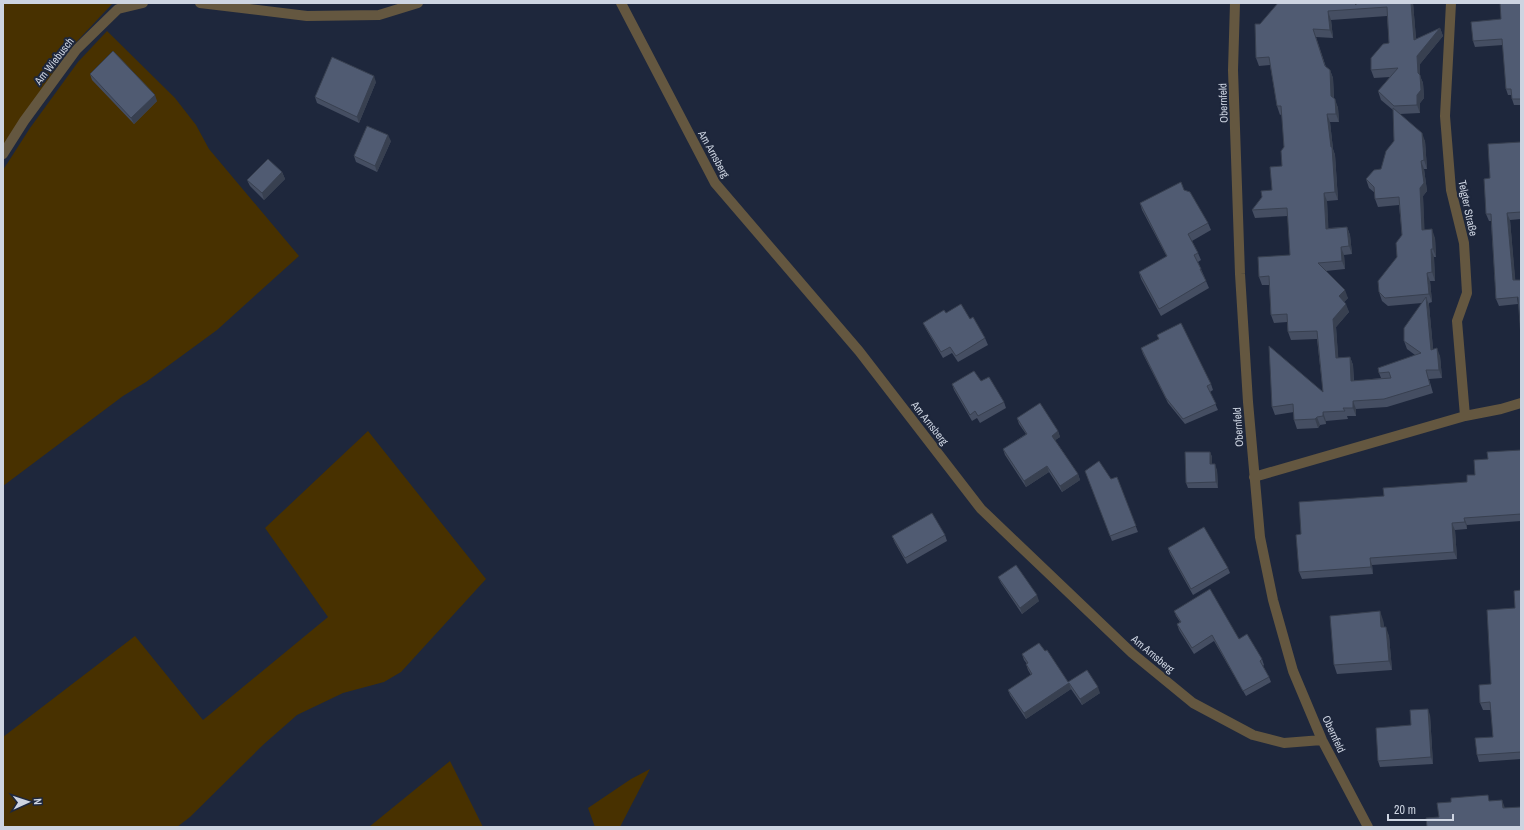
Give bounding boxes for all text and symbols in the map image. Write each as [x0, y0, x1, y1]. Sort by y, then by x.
street label: Am Wiebusch [31, 35, 77, 88]
street label: Obernfeld [1215, 83, 1231, 123]
street label: Am Arnsberg [695, 127, 733, 180]
street label: Telgter Straße [1455, 179, 1481, 237]
street label: Am Arnsberg [908, 397, 952, 448]
street label: Obernfeld [1230, 407, 1246, 447]
street label: Am Arnsberg [1128, 631, 1177, 676]
street label: Obernfeld [1319, 713, 1349, 755]
north arrow [8, 782, 48, 822]
scale bar [1388, 796, 1453, 822]
text: N [31, 798, 45, 805]
text: 20 m [1394, 802, 1416, 818]

